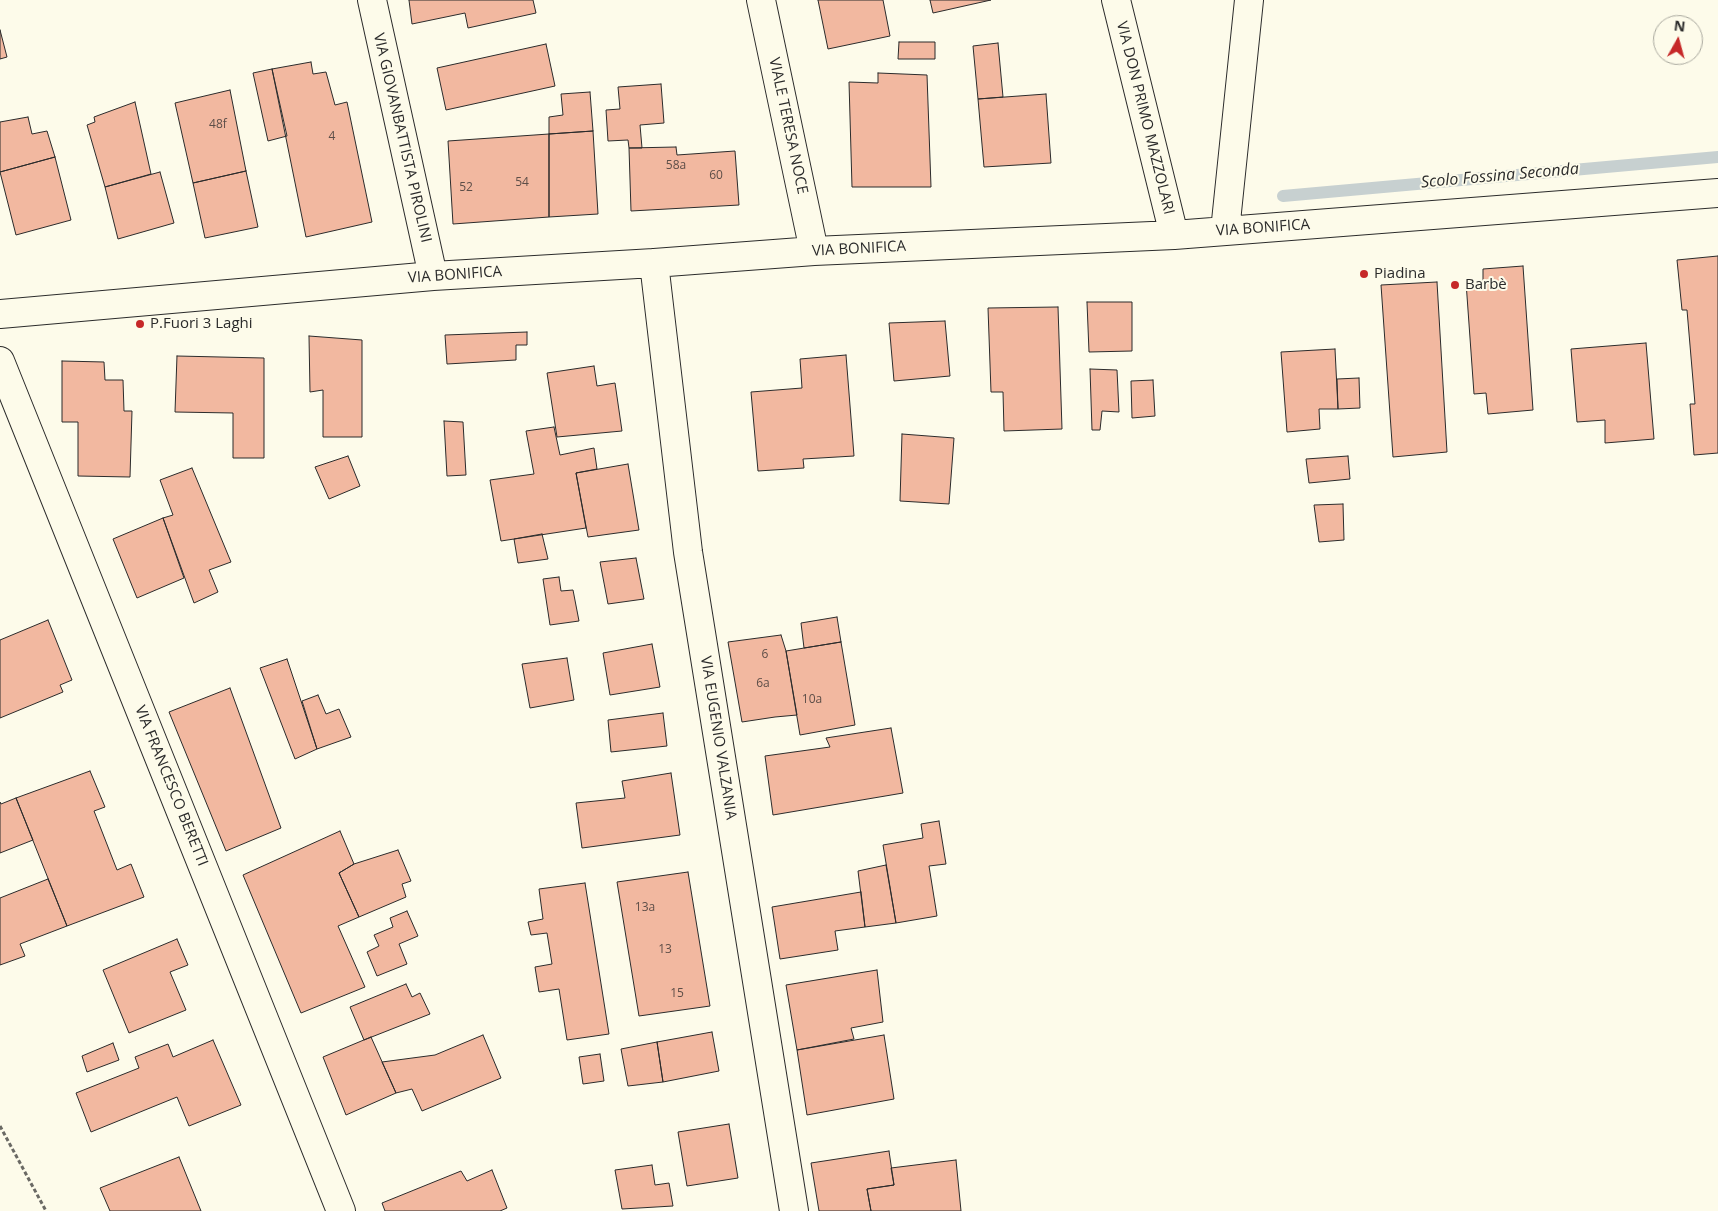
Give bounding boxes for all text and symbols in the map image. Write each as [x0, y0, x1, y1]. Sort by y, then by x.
north arrow [1653, 15, 1703, 65]
text: N [1673, 15, 1687, 36]
street label: VIA DON PRIMO MAZZOLARI [1112, 20, 1178, 216]
street label: VIA GIOVANBATTISTA PIROLINI [369, 32, 435, 244]
street label: VIALE TERESA NOCE [765, 56, 811, 196]
house number: 48f [209, 118, 227, 132]
house number: 4 [329, 130, 335, 144]
house number: 58a [666, 159, 686, 173]
water label: Scolo Fossina Seconda [1420, 160, 1580, 192]
house number: 60 [709, 169, 723, 183]
house number: 54 [515, 176, 529, 190]
house number: 52 [459, 181, 473, 195]
street label: VIA BONIFICA [1215, 216, 1311, 240]
street label: VIA BONIFICA [811, 238, 907, 260]
street label: VIA BONIFICA [407, 263, 503, 287]
place label: Piadina [1374, 265, 1426, 283]
marker: Piadina [1358, 268, 1370, 280]
place label: Barbè [1465, 276, 1507, 294]
marker: Barbè [1449, 279, 1461, 291]
place label: P.Fuori 3 Laghi [150, 315, 253, 333]
marker: P.Fuori 3 Laghi [134, 318, 146, 330]
house number: 6 [762, 648, 768, 662]
street label: VIA EUGENIO VALZANIA [696, 655, 740, 821]
house number: 6a [756, 677, 770, 691]
house number: 10a [802, 693, 822, 707]
street label: VIA FRANCESCO BERETTI [131, 703, 211, 869]
house number: 13a [635, 901, 655, 915]
house number: 13 [658, 943, 672, 957]
house number: 15 [670, 987, 684, 1001]

